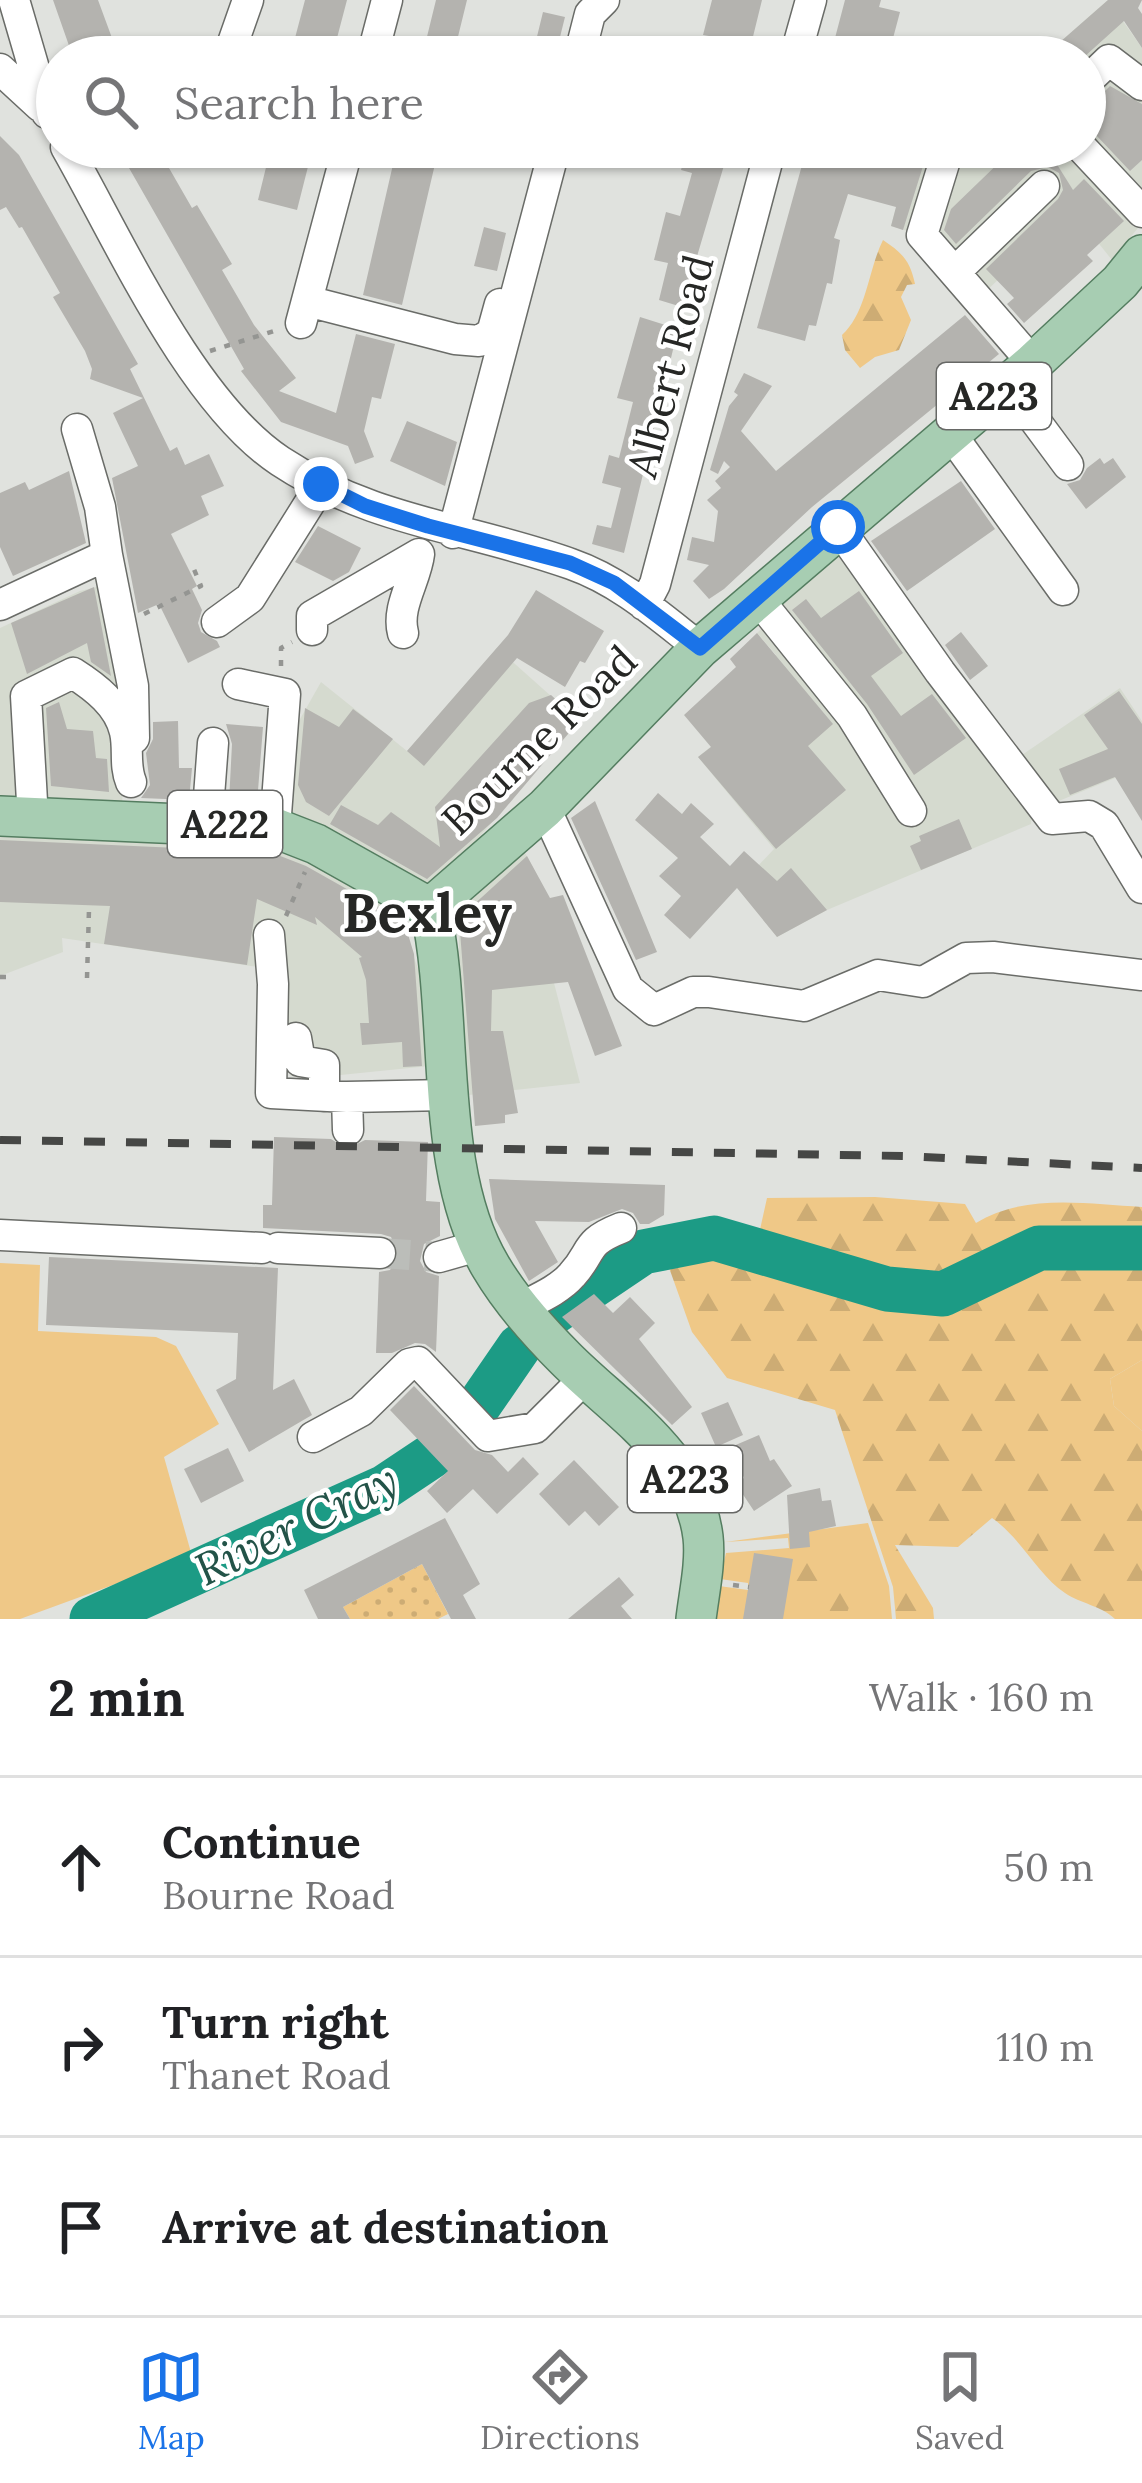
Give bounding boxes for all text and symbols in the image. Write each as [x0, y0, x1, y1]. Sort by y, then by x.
search box [36, 36, 1106, 168]
icon: search [78, 69, 144, 135]
text: Search here [174, 74, 424, 131]
street label: Albert Road [614, 249, 726, 484]
road number: A223 [937, 363, 1051, 429]
route end [294, 457, 348, 511]
route start [811, 500, 865, 554]
street label: Bourne Road [430, 634, 648, 846]
road number: A222 [168, 791, 282, 857]
district label: Bexley [342, 878, 512, 947]
road number: A223 [628, 1446, 742, 1512]
water label: River Cray [185, 1450, 407, 1598]
text: 2 min [48, 1665, 185, 1730]
text: Walk · 160 m [869, 1672, 1094, 1722]
text: Continue [162, 1813, 361, 1870]
icon: ahead [48, 1834, 114, 1900]
text: 50 m [1003, 1842, 1094, 1892]
text: Bourne Road [162, 1870, 395, 1920]
text: Turn right [162, 1993, 389, 2050]
icon: right [48, 2014, 114, 2080]
text: 110 m [996, 2022, 1094, 2072]
text: Thanet Road [162, 2050, 391, 2100]
icon: arrive [48, 2194, 114, 2260]
text: Arrive at destination [162, 2198, 609, 2255]
tab: Map [138, 2344, 205, 2458]
tab: Directions [480, 2344, 640, 2458]
tab: Saved [915, 2344, 1004, 2458]

